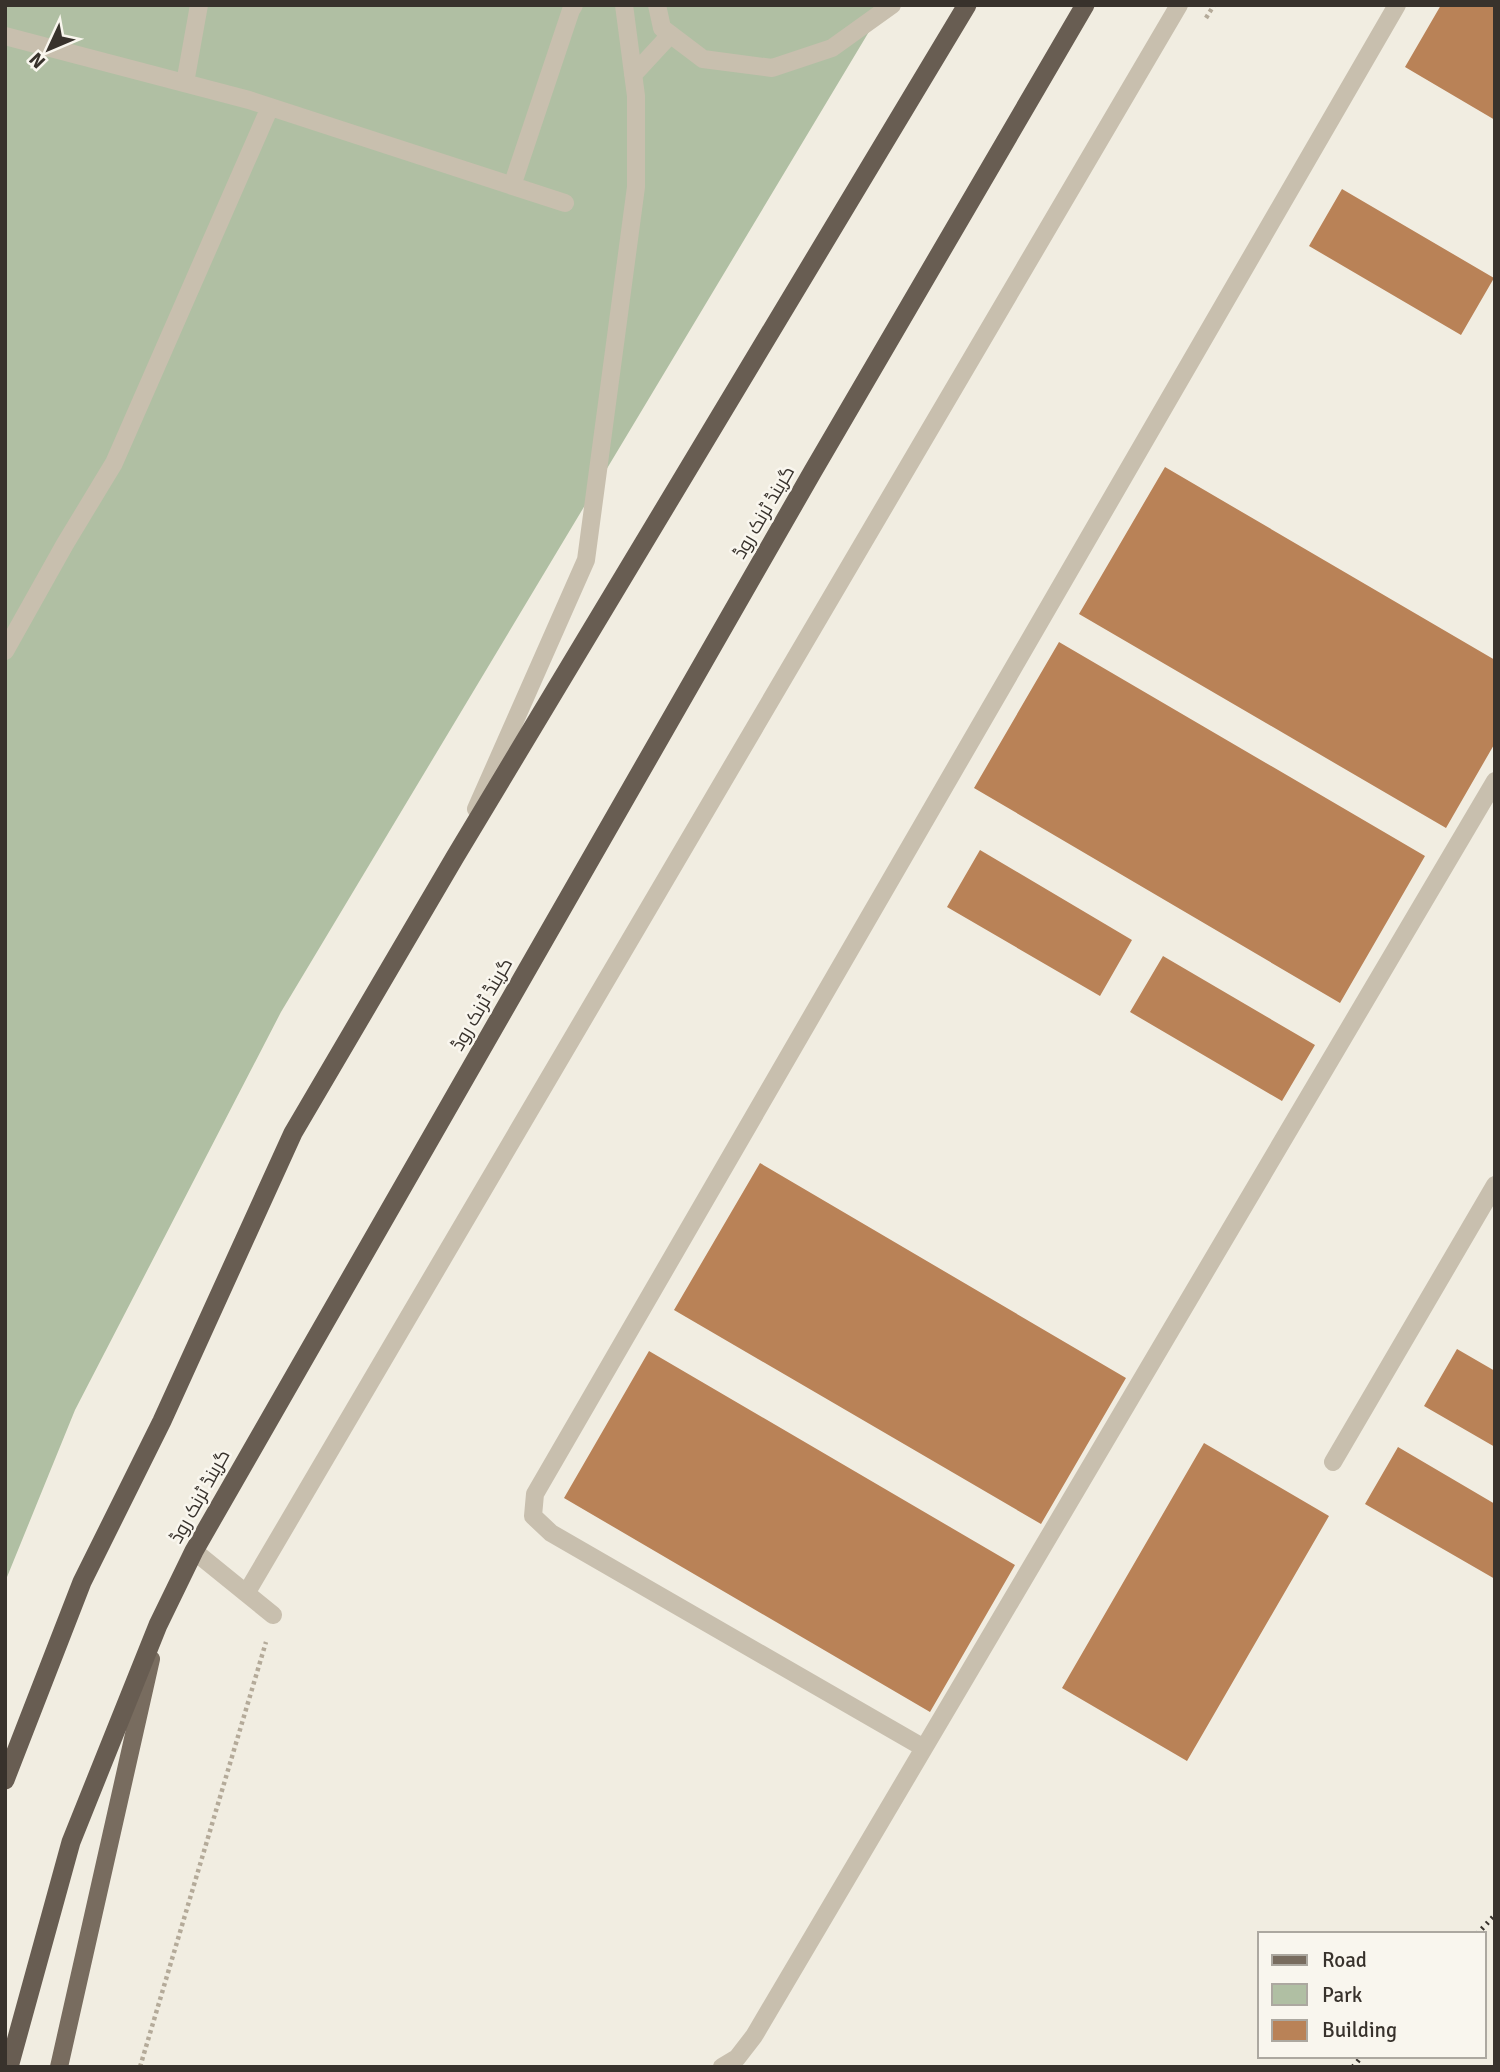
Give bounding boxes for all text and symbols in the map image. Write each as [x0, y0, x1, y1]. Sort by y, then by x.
north arrow [14, 14, 84, 84]
text: N [24, 47, 51, 73]
street label: گرینڈ ٹرنک روڈ [728, 462, 800, 563]
street label: گرینڈ ٹرنک روڈ [446, 954, 518, 1055]
street label: گرینڈ ٹرنک روڈ [164, 1445, 235, 1548]
legend [1258, 1932, 1486, 2058]
text: Road [1322, 1947, 1367, 1973]
text: Park [1322, 1982, 1363, 2008]
text: Building [1322, 2017, 1397, 2043]

